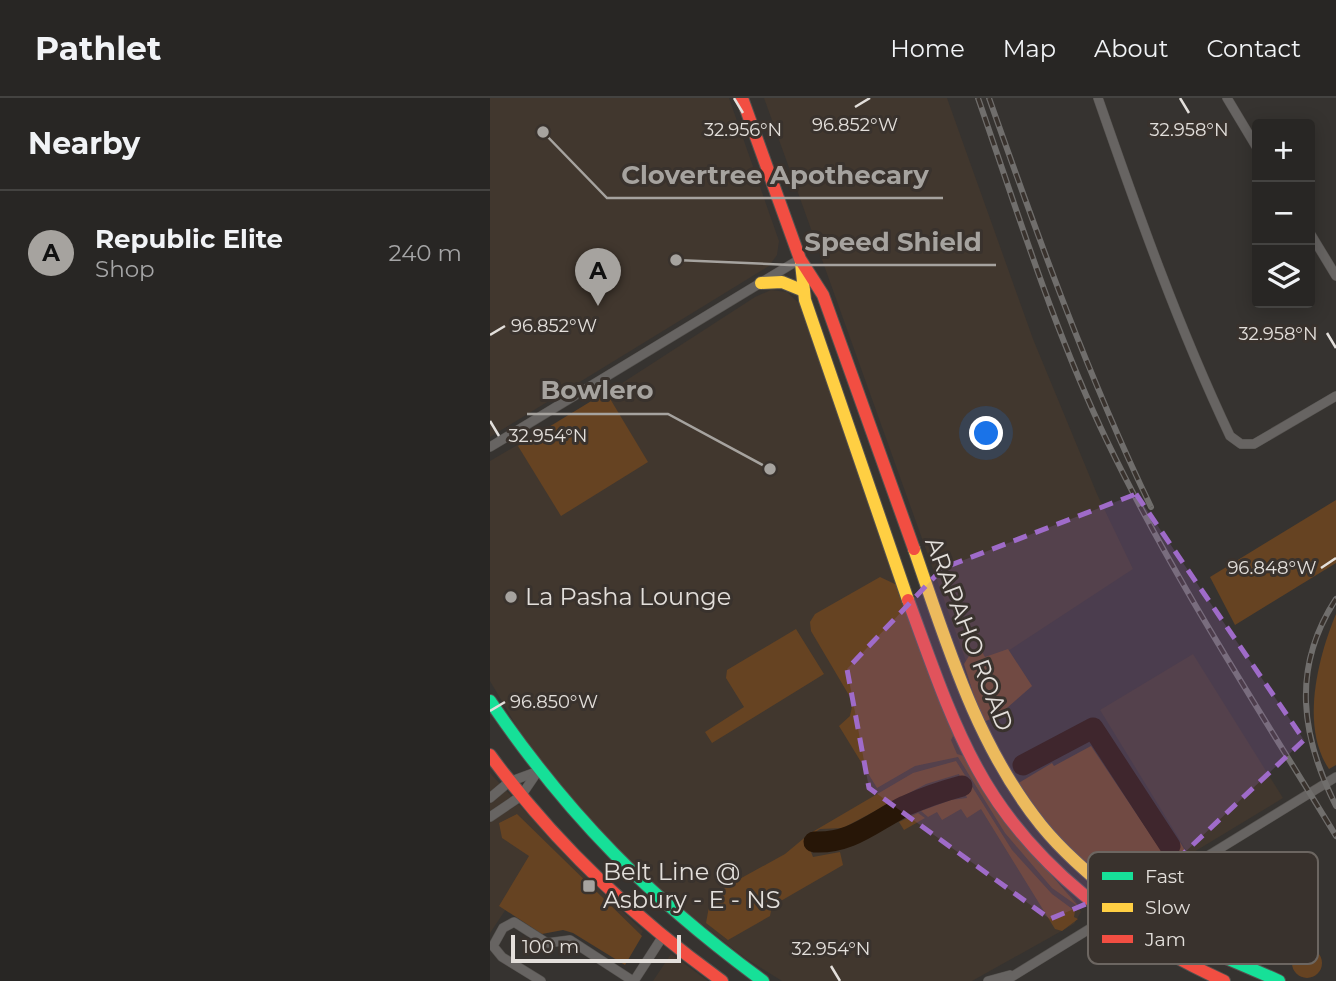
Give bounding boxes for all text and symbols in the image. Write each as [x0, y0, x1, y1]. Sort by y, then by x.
text: Pathlet [35, 28, 161, 68]
text: Home [890, 34, 965, 63]
text: Map [1003, 34, 1056, 63]
text: About [1094, 34, 1168, 63]
text: Contact [1206, 34, 1301, 63]
text: 96.852°W [812, 114, 898, 136]
text: 32.956°N [704, 119, 782, 141]
text: 32.958°N [1149, 119, 1229, 141]
map controls [1252, 119, 1315, 308]
button: + [1252, 119, 1315, 182]
text: Nearby [28, 125, 140, 162]
callout: Clovertree Apothecary [607, 151, 943, 198]
text: Clovertree Apothecary [621, 159, 929, 191]
button: − [1252, 182, 1315, 245]
callout: Speed Shield [790, 218, 996, 265]
text: Republic Elite [95, 223, 283, 255]
text: Speed Shield [804, 226, 982, 258]
text: A [42, 239, 60, 267]
text: 240 m [389, 239, 462, 267]
button: layers [1252, 245, 1315, 308]
pin: A [575, 248, 621, 306]
text: Shop [95, 255, 155, 283]
text: 96.852°W [511, 315, 597, 337]
text: 32.958°N [1238, 323, 1318, 345]
callout: Bowlero [527, 367, 668, 414]
text: Bowlero [540, 374, 654, 406]
your location [969, 416, 1003, 450]
text: 32.954°N [509, 425, 587, 447]
street label: ARAPAHO ROAD [919, 533, 1020, 735]
text: 96.848°W [1227, 557, 1317, 579]
place label: La Pasha Lounge [525, 582, 731, 611]
marker: La Pasha Lounge [503, 589, 519, 605]
text: 96.850°W [510, 691, 598, 713]
legend [1088, 852, 1318, 964]
place label: Belt Line @ Asbury - E - NS [603, 857, 781, 914]
text: Fast [1145, 865, 1185, 888]
marker: Belt Line @ Asbury - E - NS [581, 878, 597, 894]
text: Slow [1145, 896, 1190, 919]
text: Jam [1144, 928, 1186, 951]
scale bar [511, 932, 681, 964]
text: 100 m [522, 935, 579, 958]
text: 32.954°N [792, 938, 870, 960]

